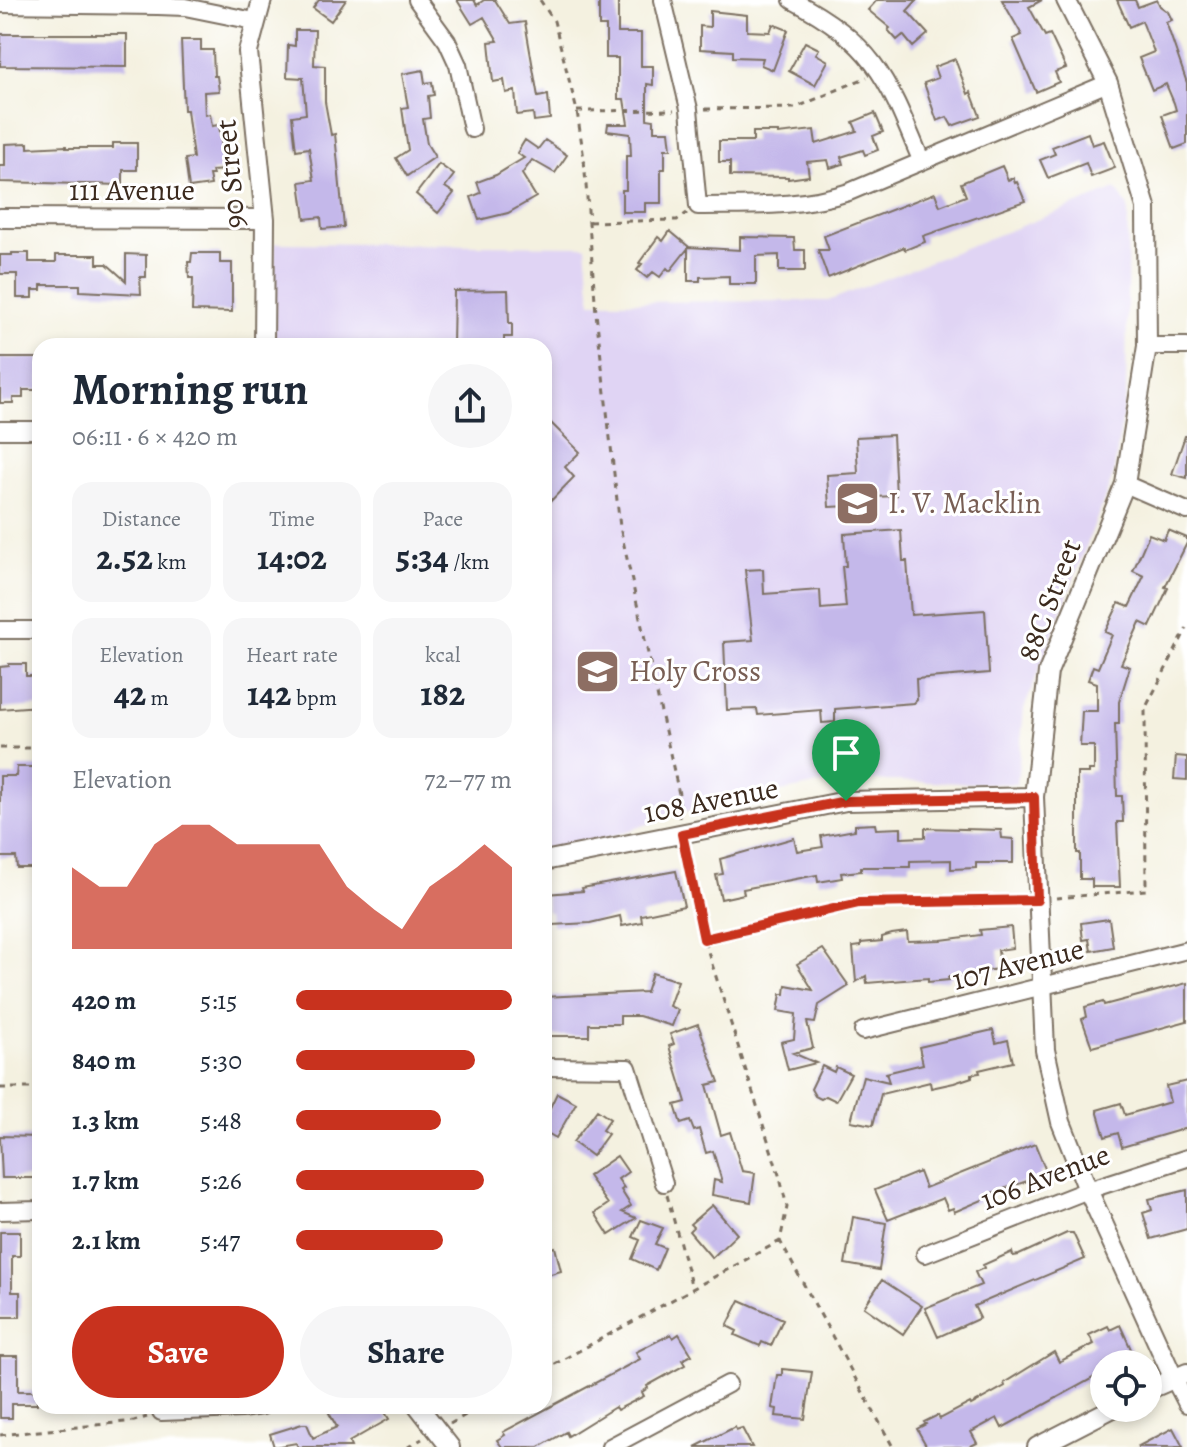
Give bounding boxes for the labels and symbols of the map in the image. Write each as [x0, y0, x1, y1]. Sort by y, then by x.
street label: 90 Street [205, 118, 255, 230]
street label: 111 Avenue [69, 170, 195, 210]
school or university icon: I. V. Macklin [833, 479, 881, 527]
place label: I. V. Macklin [888, 483, 1041, 523]
street label: 88C Street [1007, 533, 1091, 667]
school or university icon: Holy Cross [574, 647, 622, 695]
place label: Holy Cross [629, 651, 761, 691]
pin [812, 719, 880, 801]
street label: 108 Avenue [640, 767, 782, 833]
street label: 107 Avenue [948, 928, 1088, 1000]
street label: 106 Avenue [975, 1134, 1115, 1220]

